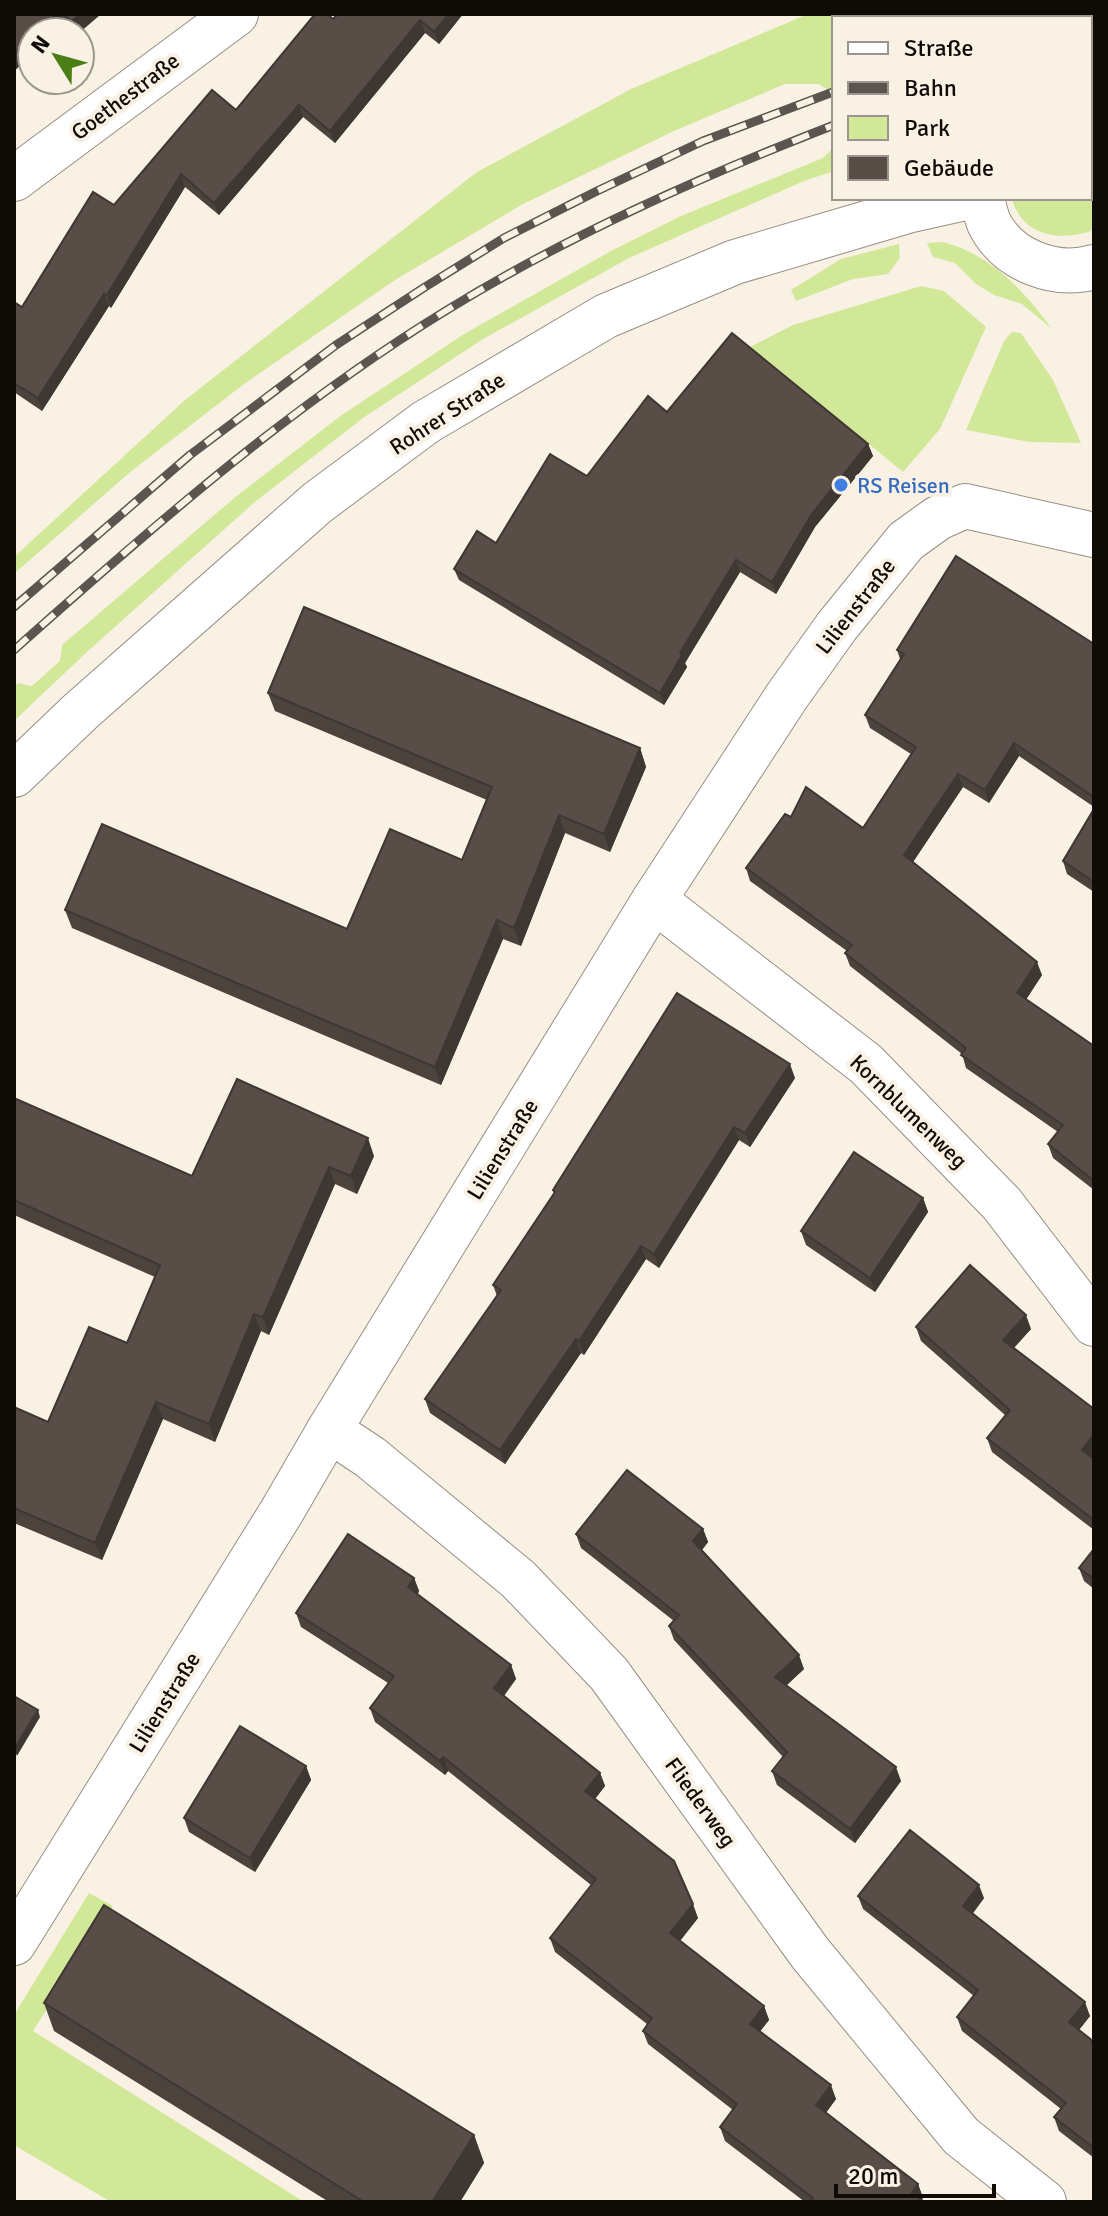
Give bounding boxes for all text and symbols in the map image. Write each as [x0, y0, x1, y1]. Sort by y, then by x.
north arrow [16, 16, 96, 96]
legend [832, 16, 1092, 200]
text: N [25, 30, 56, 59]
text: Straße [904, 33, 974, 63]
street label: Goethestraße [66, 47, 185, 146]
text: Bahn [904, 73, 957, 103]
text: Park [904, 113, 950, 143]
text: Gebäude [904, 153, 994, 183]
street label: Rohrer Straße [385, 366, 510, 461]
place label: RS Reisen [857, 472, 950, 499]
marker: RS Reisen [832, 476, 850, 494]
street label: Lilienstraße [810, 553, 901, 659]
street label: Kornblumenweg [844, 1049, 973, 1174]
street label: Lilienstraße [461, 1094, 544, 1205]
street label: Lilienstraße [123, 1647, 206, 1758]
street label: Fliederweg [659, 1752, 742, 1852]
scale bar [836, 2148, 994, 2198]
text: 20 m [848, 2161, 898, 2191]

